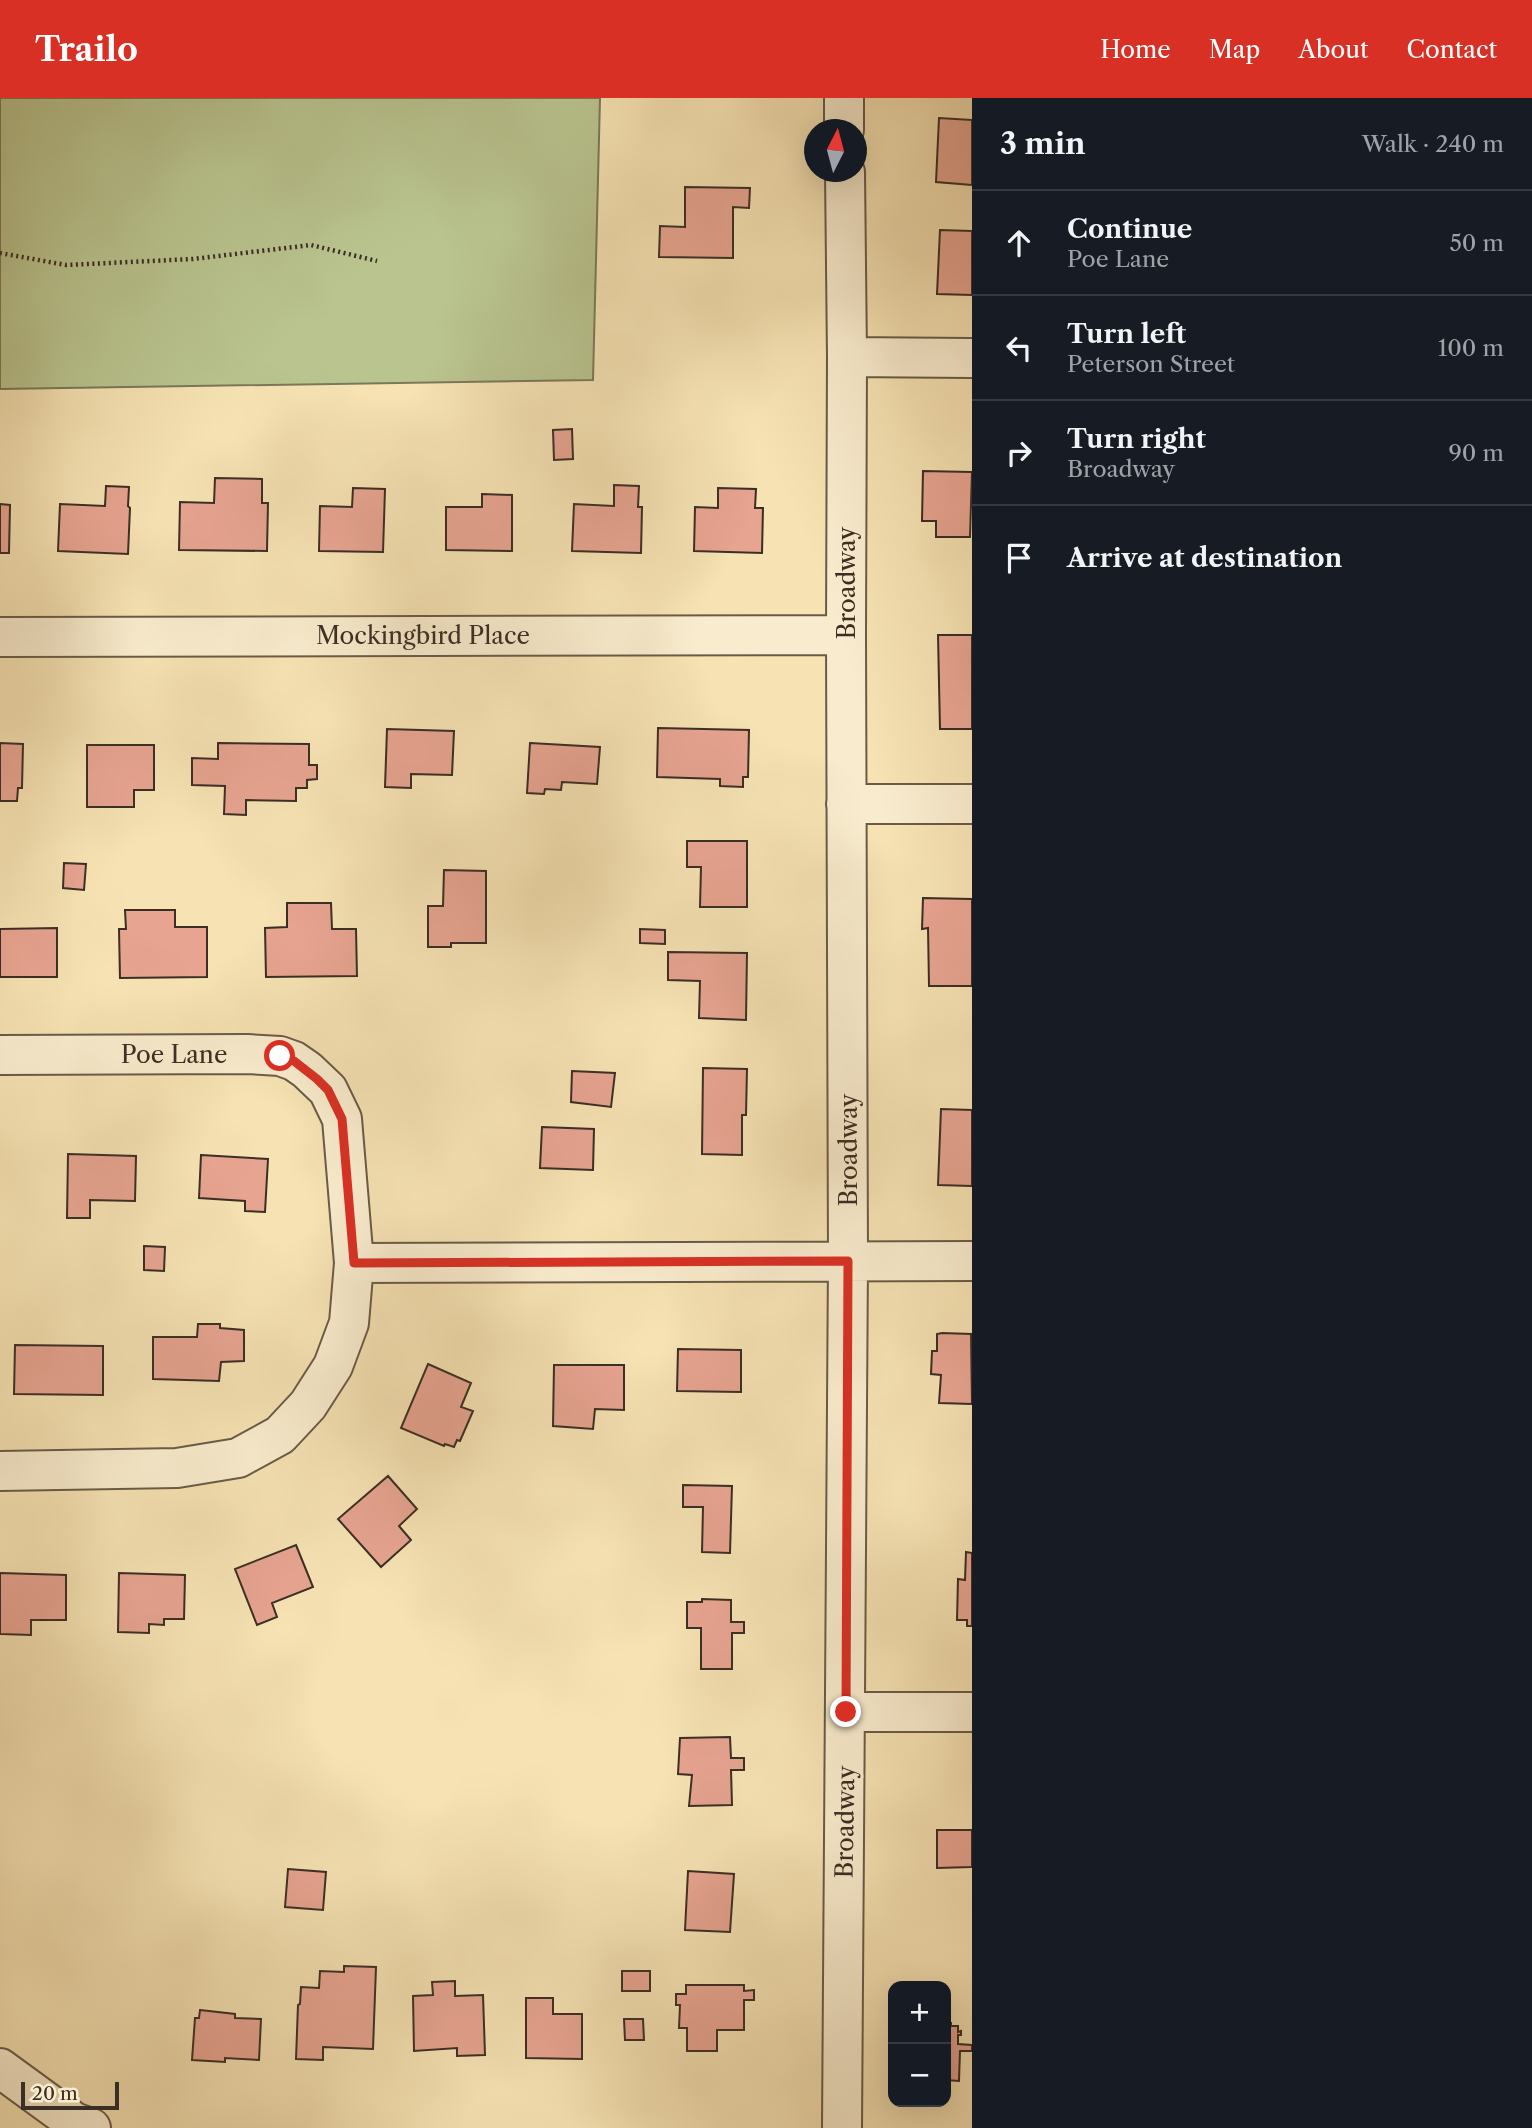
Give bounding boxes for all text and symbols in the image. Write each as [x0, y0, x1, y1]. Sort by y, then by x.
text: Trailo [35, 29, 138, 70]
text: Home [1100, 35, 1171, 64]
text: Map [1209, 35, 1260, 64]
text: About [1298, 35, 1369, 64]
text: Contact [1407, 35, 1497, 64]
north arrow [804, 119, 867, 182]
text: 3 min [1000, 125, 1086, 162]
text: Walk · 240 m [1362, 130, 1504, 158]
text: Continue [1067, 213, 1192, 245]
icon: ahead [1000, 224, 1038, 262]
text: 50 m [1449, 229, 1504, 257]
text: Poe Lane [1067, 245, 1169, 273]
text: Turn left [1067, 318, 1186, 350]
icon: left [1000, 329, 1038, 367]
text: 100 m [1438, 334, 1504, 362]
text: Peterson Street [1067, 350, 1235, 378]
text: Turn right [1067, 423, 1206, 455]
icon: right [1000, 434, 1038, 472]
text: 90 m [1448, 439, 1504, 467]
text: Broadway [1067, 455, 1175, 483]
street label: Broadway [832, 526, 861, 639]
icon: arrive [1000, 539, 1038, 577]
text: Arrive at destination [1067, 542, 1342, 574]
street label: Mockingbird Place [316, 621, 530, 650]
street label: Poe Lane [121, 1040, 227, 1069]
route start [264, 1040, 295, 1071]
street label: Broadway [834, 1093, 863, 1206]
route end [830, 1696, 861, 1727]
street label: Broadway [830, 1765, 860, 1879]
map controls [888, 1981, 951, 2107]
button: + [888, 1981, 951, 2044]
button: − [888, 2044, 951, 2107]
scale bar [21, 2079, 119, 2111]
text: 20 m [32, 2082, 78, 2105]

